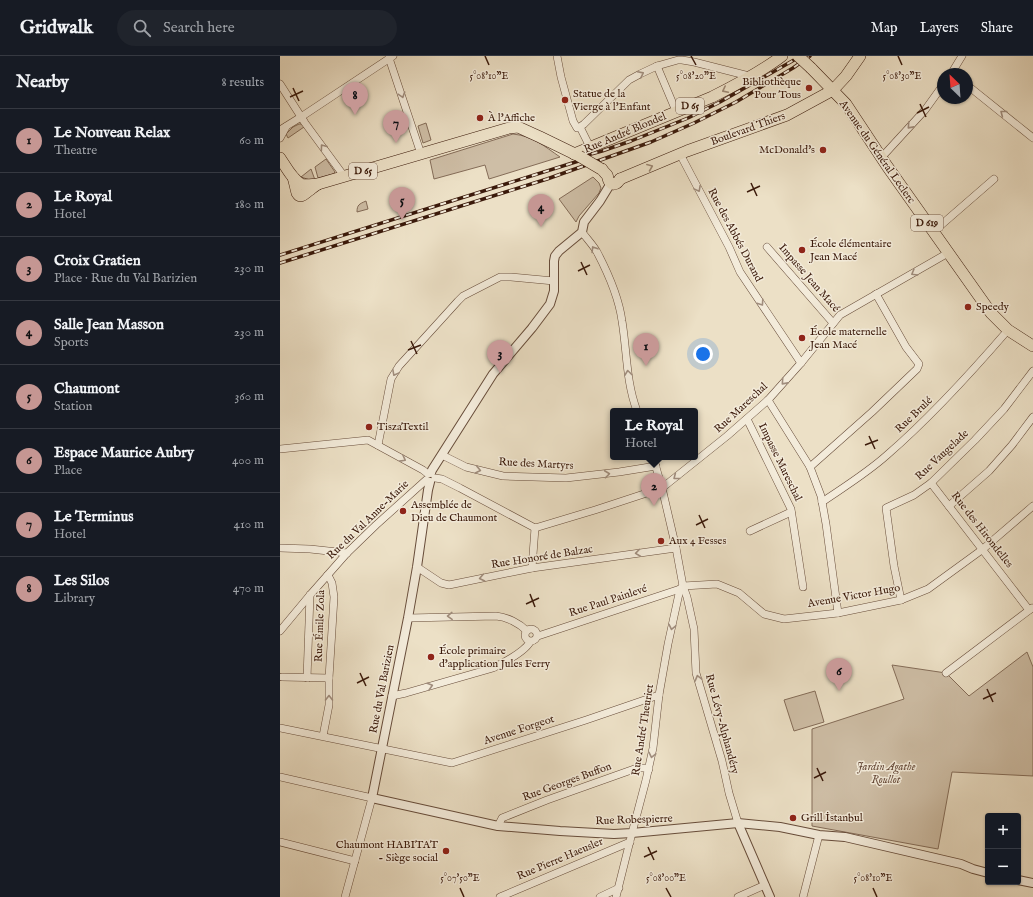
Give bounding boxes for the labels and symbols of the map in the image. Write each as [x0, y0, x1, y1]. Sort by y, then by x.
north arrow [937, 68, 973, 104]
text: 5°08'10"E [470, 70, 509, 83]
text: 5°08'20"E [676, 70, 716, 83]
text: 5°08'30"E [883, 70, 922, 83]
one-way arrow [636, 71, 644, 79]
place label: Bibliothèque Pour Tous [742, 75, 801, 102]
pin: 8 [342, 82, 368, 115]
marker: Bibliothèque Pour Tous [804, 83, 814, 93]
one-way arrow [722, 85, 729, 93]
place label: Statue de la Vierge à l'Enfant [572, 87, 651, 114]
one-way arrow [397, 92, 405, 99]
marker: Statue de la Vierge à l'Enfant [560, 95, 570, 105]
street label: Avenue du Général Leclerc [835, 97, 918, 207]
road number: D 65 [676, 98, 704, 114]
street label: Rue André Blondel [582, 109, 668, 157]
street label: Boulevard Thiers [709, 109, 787, 149]
pin: 7 [383, 110, 409, 143]
place label: À l'Affiche [487, 111, 535, 125]
one-way arrow [1000, 111, 1007, 118]
marker: À l'Affiche [475, 113, 485, 123]
one-way arrow [907, 121, 915, 129]
place label: McDonald's [759, 143, 815, 157]
one-way arrow [321, 144, 328, 151]
marker: McDonald's [818, 145, 828, 155]
road number: D 65 [349, 163, 377, 179]
one-way arrow [647, 163, 654, 171]
one-way arrow [694, 185, 701, 192]
street label: Rue des Abbés Durand [704, 186, 766, 284]
pin: 5 [389, 187, 415, 220]
pin: 4 [528, 194, 554, 227]
road number: D 619 [911, 215, 943, 231]
place label: École élémentaire Jean Macé [808, 237, 892, 264]
street label: Impasse Jean Macé [775, 241, 843, 315]
marker: École élémentaire Jean Macé [797, 245, 807, 255]
one-way arrow [592, 246, 599, 253]
one-way arrow [911, 268, 918, 275]
one-way arrow [756, 299, 764, 306]
place label: Speedy [976, 300, 1010, 314]
marker: Speedy [963, 302, 973, 312]
place label: École maternelle Jean Macé [808, 325, 887, 352]
pin: 1 [633, 333, 659, 366]
marker: École maternelle Jean Macé [797, 333, 807, 343]
pin: 3 [487, 340, 513, 373]
your location [693, 344, 713, 364]
one-way arrow [392, 369, 399, 376]
one-way arrow [624, 370, 633, 376]
one-way arrow [782, 377, 789, 385]
street label: Rue Mareschal [711, 380, 771, 436]
street label: Rue Brulé [892, 394, 936, 436]
place label: TiszaTextil [377, 420, 428, 434]
street label: Impasse Mareschal [755, 420, 805, 504]
marker: TiszaTextil [364, 422, 374, 432]
street label: Rue Vaugelade [912, 427, 972, 483]
one-way arrow [399, 454, 406, 462]
street label: Rue des Martyrs [498, 455, 574, 473]
one-way arrow [474, 465, 481, 473]
one-way arrow [604, 470, 610, 479]
one-way arrow [674, 472, 681, 479]
pin: 2 [641, 473, 667, 506]
street label: Rue du Val Anne-Marie [324, 477, 412, 563]
street label: Rue des Hirondelles [948, 489, 1016, 571]
place label: Assemblée de Dieu de Chaumont [410, 498, 498, 525]
marker: Assemblée de Dieu de Chaumont [398, 506, 408, 516]
place label: Aux 4 Fesses [668, 534, 726, 548]
marker: Aux 4 Fesses [656, 536, 666, 546]
street label: Rue Honoré de Balzac [490, 542, 594, 572]
one-way arrow [635, 548, 641, 557]
one-way arrow [479, 574, 485, 582]
street label: Avenue Victor Hugo [806, 581, 901, 611]
street label: Rue Paul Painlevé [567, 582, 649, 620]
street label: Rue Émile Zola [312, 589, 328, 662]
one-way arrow [447, 612, 453, 621]
one-way arrow [669, 624, 677, 630]
street label: Rue du Val Barizien [367, 643, 397, 735]
place label: École primaire d'application Jules Ferry [439, 644, 551, 671]
marker: École primaire d'application Jules Ferry [426, 652, 436, 662]
pin: 6 [826, 658, 852, 691]
street label: Rue Lévy-Alphandéry [702, 672, 742, 776]
one-way arrow [694, 675, 702, 681]
one-way arrow [426, 682, 433, 691]
street label: Rue André Theuriet [629, 683, 657, 777]
one-way arrow [325, 695, 333, 701]
street label: Avenue Forgeot [481, 712, 556, 748]
one-way arrow [648, 752, 656, 759]
street label: Rue Georges Buffon [521, 759, 614, 805]
park label: Jardin Agathe Roullot [857, 760, 916, 787]
place label: Grill İstanbul [801, 811, 863, 825]
street label: Rue Robespierre [595, 812, 673, 828]
marker: Grill İstanbul [788, 813, 798, 823]
street label: Rue Pierre Haeusler [515, 835, 605, 883]
place label: Chaumont HABITAT - Siège social [336, 838, 438, 865]
marker: Chaumont HABITAT - Siège social [441, 846, 451, 856]
text: 5°07'50"E [440, 872, 480, 885]
text: 5°08'00"E [646, 872, 686, 885]
text: 5°08'10"E [854, 872, 893, 885]

